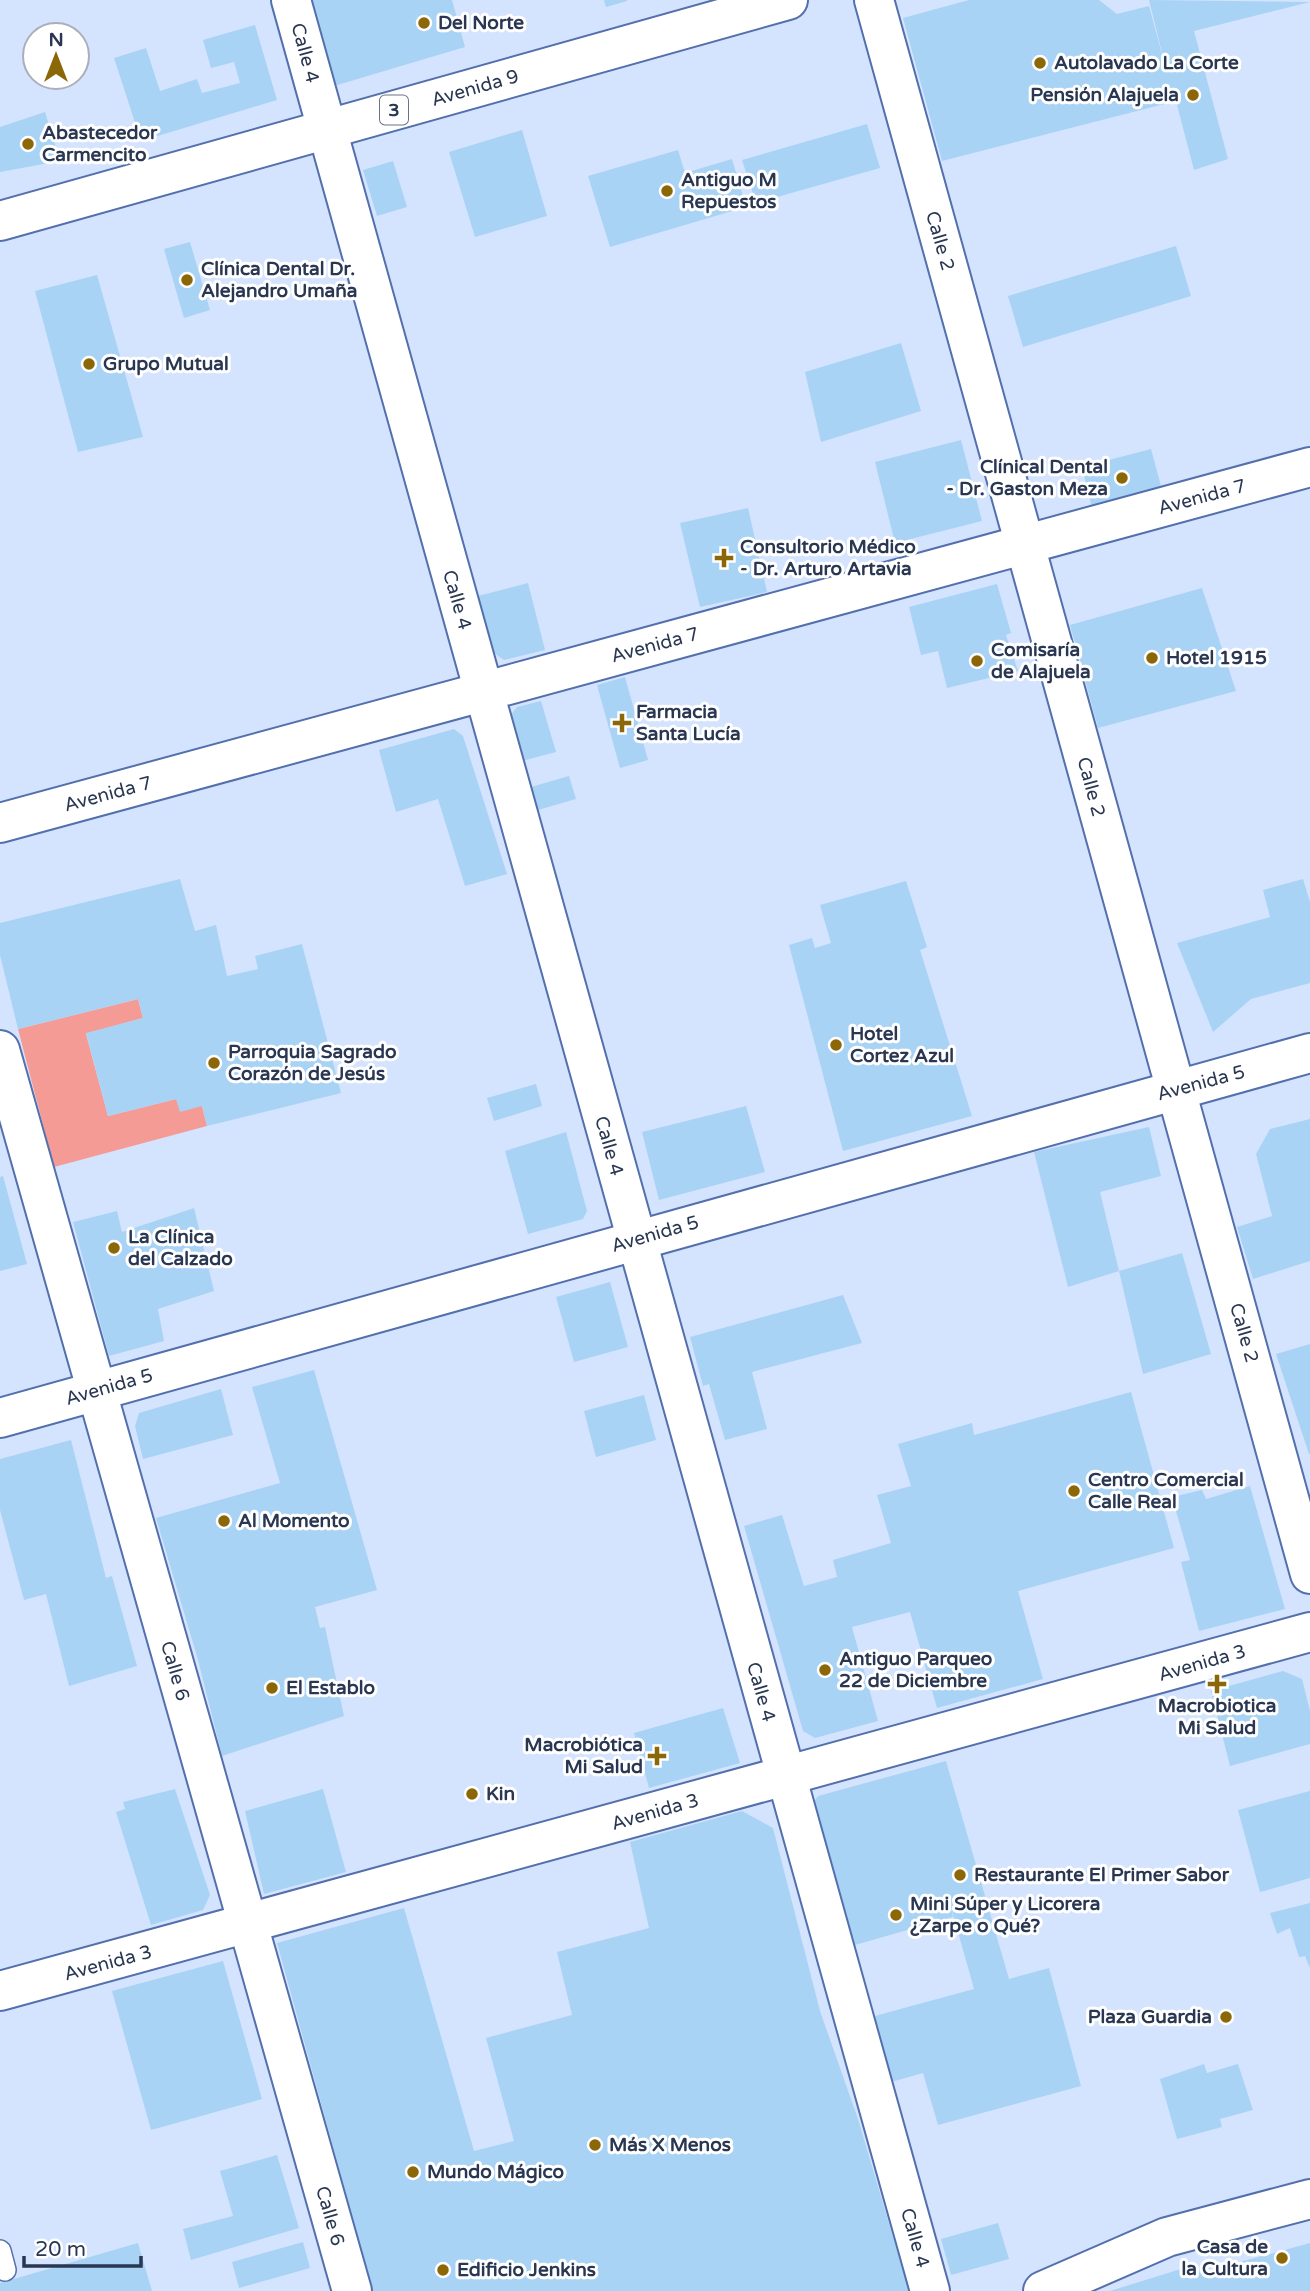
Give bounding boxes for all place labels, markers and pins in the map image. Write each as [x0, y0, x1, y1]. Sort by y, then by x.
place label: Del Norte [438, 12, 524, 34]
marker: Del Norte [416, 15, 432, 31]
place label: Autolavado La Corte [1054, 52, 1239, 74]
marker: Autolavado La Corte [1032, 55, 1048, 71]
place label: Pensión Alajuela [1030, 84, 1179, 107]
marker: Pensión Alajuela [1185, 87, 1201, 103]
place label: Abastecedor Carmencito [42, 122, 158, 166]
marker: Abastecedor Carmencito [20, 136, 36, 152]
place label: Antiguo M Repuestos [681, 169, 777, 214]
marker: Antiguo M Repuestos [659, 183, 675, 199]
place label: Clínica Dental Dr. Alejandro Umaña [201, 258, 358, 303]
marker: Clínica Dental Dr. Alejandro Umaña [179, 272, 195, 288]
place label: Grupo Mutual [103, 353, 229, 376]
marker: Grupo Mutual [81, 356, 97, 372]
place label: Clínical Dental - Dr. Gaston Meza [946, 456, 1108, 500]
marker: Clínical Dental - Dr. Gaston Meza [1114, 470, 1130, 486]
place label: Consultorio Médico - Dr. Arturo Artavia [740, 536, 916, 580]
marker: Consultorio Médico - Dr. Arturo Artavia [714, 548, 734, 568]
place label: Comisaría de Alajuela [991, 639, 1091, 684]
place label: Hotel 1915 [1166, 647, 1267, 669]
marker: Hotel 1915 [1144, 650, 1160, 666]
marker: Comisaría de Alajuela [969, 653, 985, 669]
place label: Farmacia Santa Lucía [636, 701, 741, 745]
marker: Farmacia Santa Lucía [614, 715, 630, 731]
place label: Hotel Cortez Azul [850, 1023, 954, 1067]
marker: Hotel Cortez Azul [828, 1037, 844, 1053]
place label: Parroquia Sagrado Corazón de Jesús [228, 1041, 397, 1085]
marker: Parroquia Sagrado Corazón de Jesús [206, 1055, 222, 1071]
place label: La Clínica del Calzado [128, 1226, 233, 1270]
marker: La Clínica del Calzado [106, 1240, 122, 1256]
place label: Centro Comercial Calle Real [1088, 1469, 1244, 1513]
marker: Centro Comercial Calle Real [1066, 1483, 1082, 1499]
place label: Al Momento [238, 1510, 350, 1532]
marker: Al Momento [216, 1513, 232, 1529]
place label: Antiguo Parqueo 22 de Diciembre [839, 1648, 992, 1692]
marker: Antiguo Parqueo 22 de Diciembre [817, 1662, 833, 1678]
marker: Macrobiotica Mi Salud [1209, 1676, 1225, 1692]
place label: El Establo [286, 1677, 375, 1699]
marker: El Establo [264, 1680, 280, 1696]
place label: Macrobiotica Mi Salud [1158, 1695, 1276, 1739]
place label: Macrobiótica Mi Salud [524, 1734, 643, 1778]
marker: Macrobiótica Mi Salud [649, 1748, 665, 1764]
place label: Kin [486, 1783, 515, 1805]
marker: Kin [464, 1786, 480, 1802]
place label: Restaurante El Primer Sabor [974, 1864, 1230, 1886]
marker: Restaurante El Primer Sabor [952, 1867, 968, 1883]
place label: Mini Súper y Licorera ¿Zarpe o Qué? [910, 1893, 1100, 1938]
marker: Mini Súper y Licorera ¿Zarpe o Qué? [888, 1907, 904, 1923]
place label: Plaza Guardia [1088, 2006, 1212, 2028]
marker: Plaza Guardia [1218, 2009, 1234, 2025]
place label: Más X Menos [609, 2134, 731, 2156]
marker: Más X Menos [587, 2137, 603, 2153]
place label: Mundo Mágico [427, 2161, 564, 2184]
marker: Mundo Mágico [405, 2164, 421, 2180]
place label: Casa de la Cultura [1182, 2236, 1268, 2280]
marker: Casa de la Cultura [1274, 2250, 1290, 2266]
place label: Edificio Jenkins [457, 2259, 596, 2281]
marker: Edificio Jenkins [435, 2262, 451, 2278]

